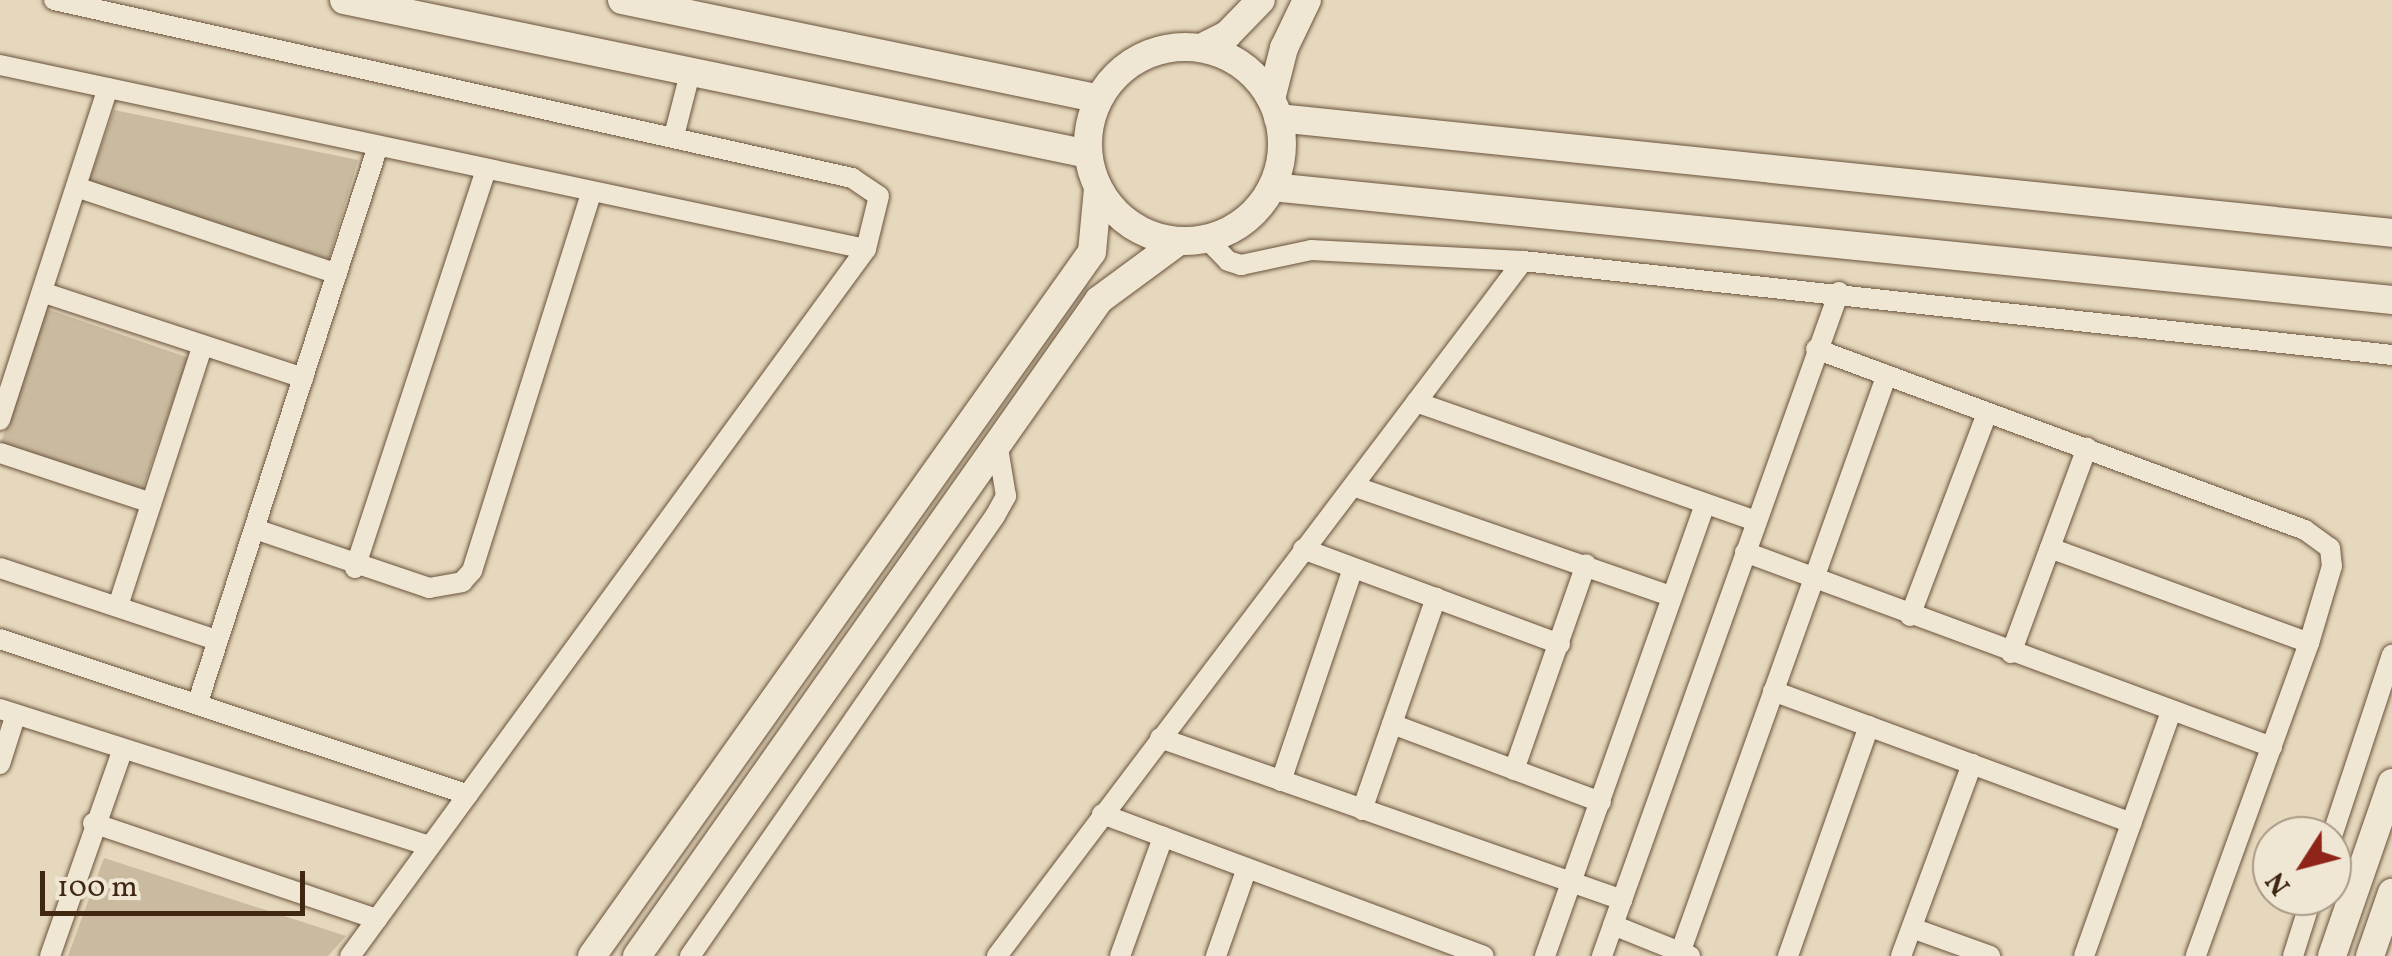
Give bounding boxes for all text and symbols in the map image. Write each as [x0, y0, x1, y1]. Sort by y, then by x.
north arrow [2252, 816, 2352, 916]
scale bar [45, 851, 310, 913]
text: N [2257, 863, 2301, 902]
text: 100 m [57, 867, 138, 909]

